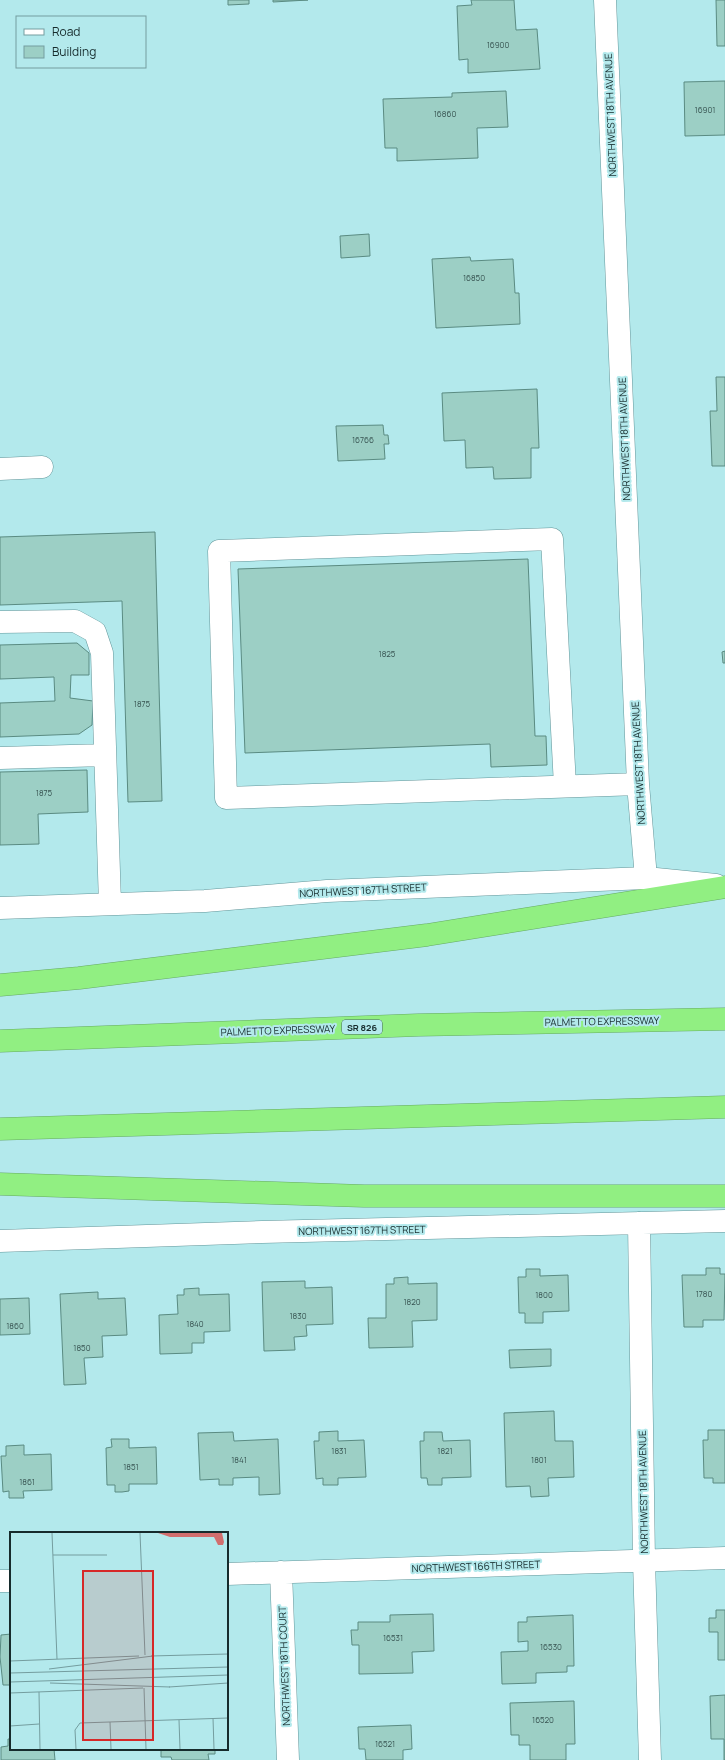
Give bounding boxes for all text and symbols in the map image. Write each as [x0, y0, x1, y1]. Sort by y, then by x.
legend [16, 16, 146, 68]
text: Road [52, 23, 80, 40]
house number: 16900 [487, 39, 509, 50]
text: Building [52, 43, 96, 60]
street label: NORTHWEST 18TH AVENUE [601, 53, 619, 177]
house number: 16901 [695, 104, 715, 115]
house number: 16860 [434, 108, 456, 119]
house number: 16850 [463, 272, 485, 283]
street label: NORTHWEST 18TH AVENUE [615, 377, 633, 501]
house number: 16766 [352, 434, 374, 445]
house number: 1825 [379, 648, 396, 659]
house number: 1875 [134, 698, 151, 709]
street label: NORTHWEST 18TH AVENUE [628, 701, 648, 825]
house number: 1875 [36, 787, 53, 798]
street label: NORTHWEST 167TH STREET [299, 880, 427, 900]
street label: PALMETTO EXPRESSWAY [545, 1013, 660, 1029]
road number: SR 826 [342, 1020, 382, 1034]
street label: PALMETTO EXPRESSWAY [220, 1021, 336, 1039]
street label: NORTHWEST 167TH STREET [298, 1222, 426, 1238]
house number: 1780 [696, 1288, 712, 1299]
house number: 1800 [535, 1289, 553, 1300]
house number: 1820 [403, 1296, 421, 1307]
house number: 1830 [289, 1310, 307, 1321]
house number: 1840 [186, 1318, 204, 1329]
house number: 1860 [6, 1320, 24, 1331]
house number: 1850 [73, 1342, 91, 1353]
street label: NORTHWEST 18TH AVENUE [635, 1430, 651, 1554]
house number: 1831 [331, 1445, 347, 1456]
house number: 1821 [437, 1445, 453, 1456]
house number: 1841 [231, 1454, 247, 1465]
house number: 1801 [531, 1454, 547, 1465]
house number: 1851 [123, 1461, 139, 1472]
house number: 1861 [19, 1476, 35, 1487]
inset map [10, 1532, 228, 1750]
street label: NORTHWEST 166TH STREET [411, 1557, 541, 1575]
street label: NORTHWEST 18TH COURT [275, 1606, 293, 1726]
house number: 16531 [383, 1632, 403, 1643]
house number: 16530 [540, 1641, 562, 1652]
house number: 16520 [532, 1714, 554, 1725]
house number: 16521 [375, 1738, 395, 1749]

